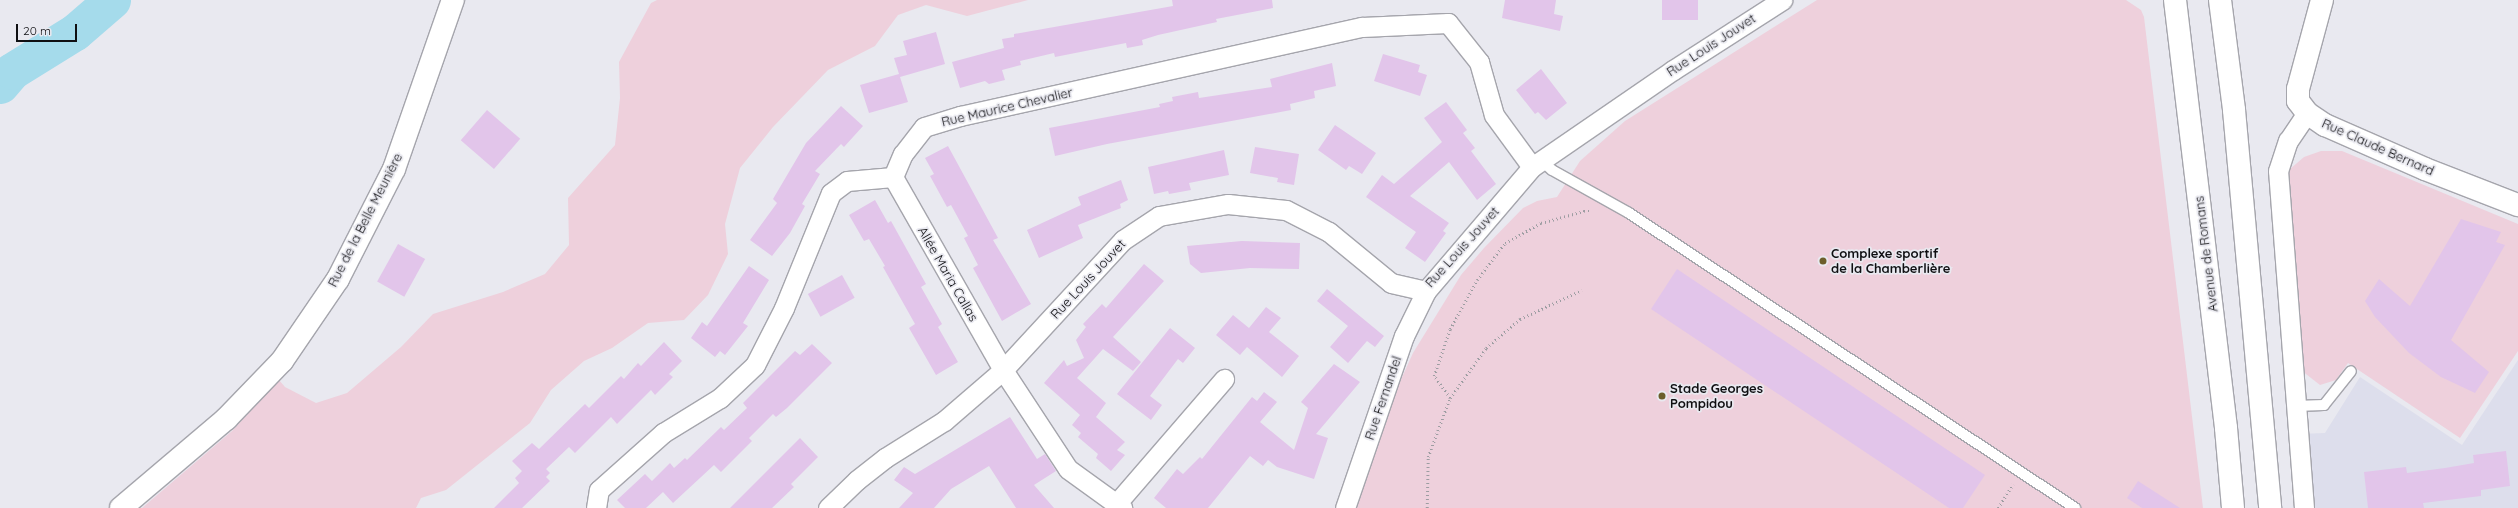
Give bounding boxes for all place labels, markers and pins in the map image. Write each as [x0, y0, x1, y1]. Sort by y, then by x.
place label: Complexe sportif de la Chamberlière [1831, 246, 1950, 277]
marker: Complexe sportif de la Chamberlière [1818, 256, 1828, 266]
place label: Stade Georges Pompidou [1670, 381, 1763, 412]
marker: Stade Georges Pompidou [1657, 391, 1667, 401]

